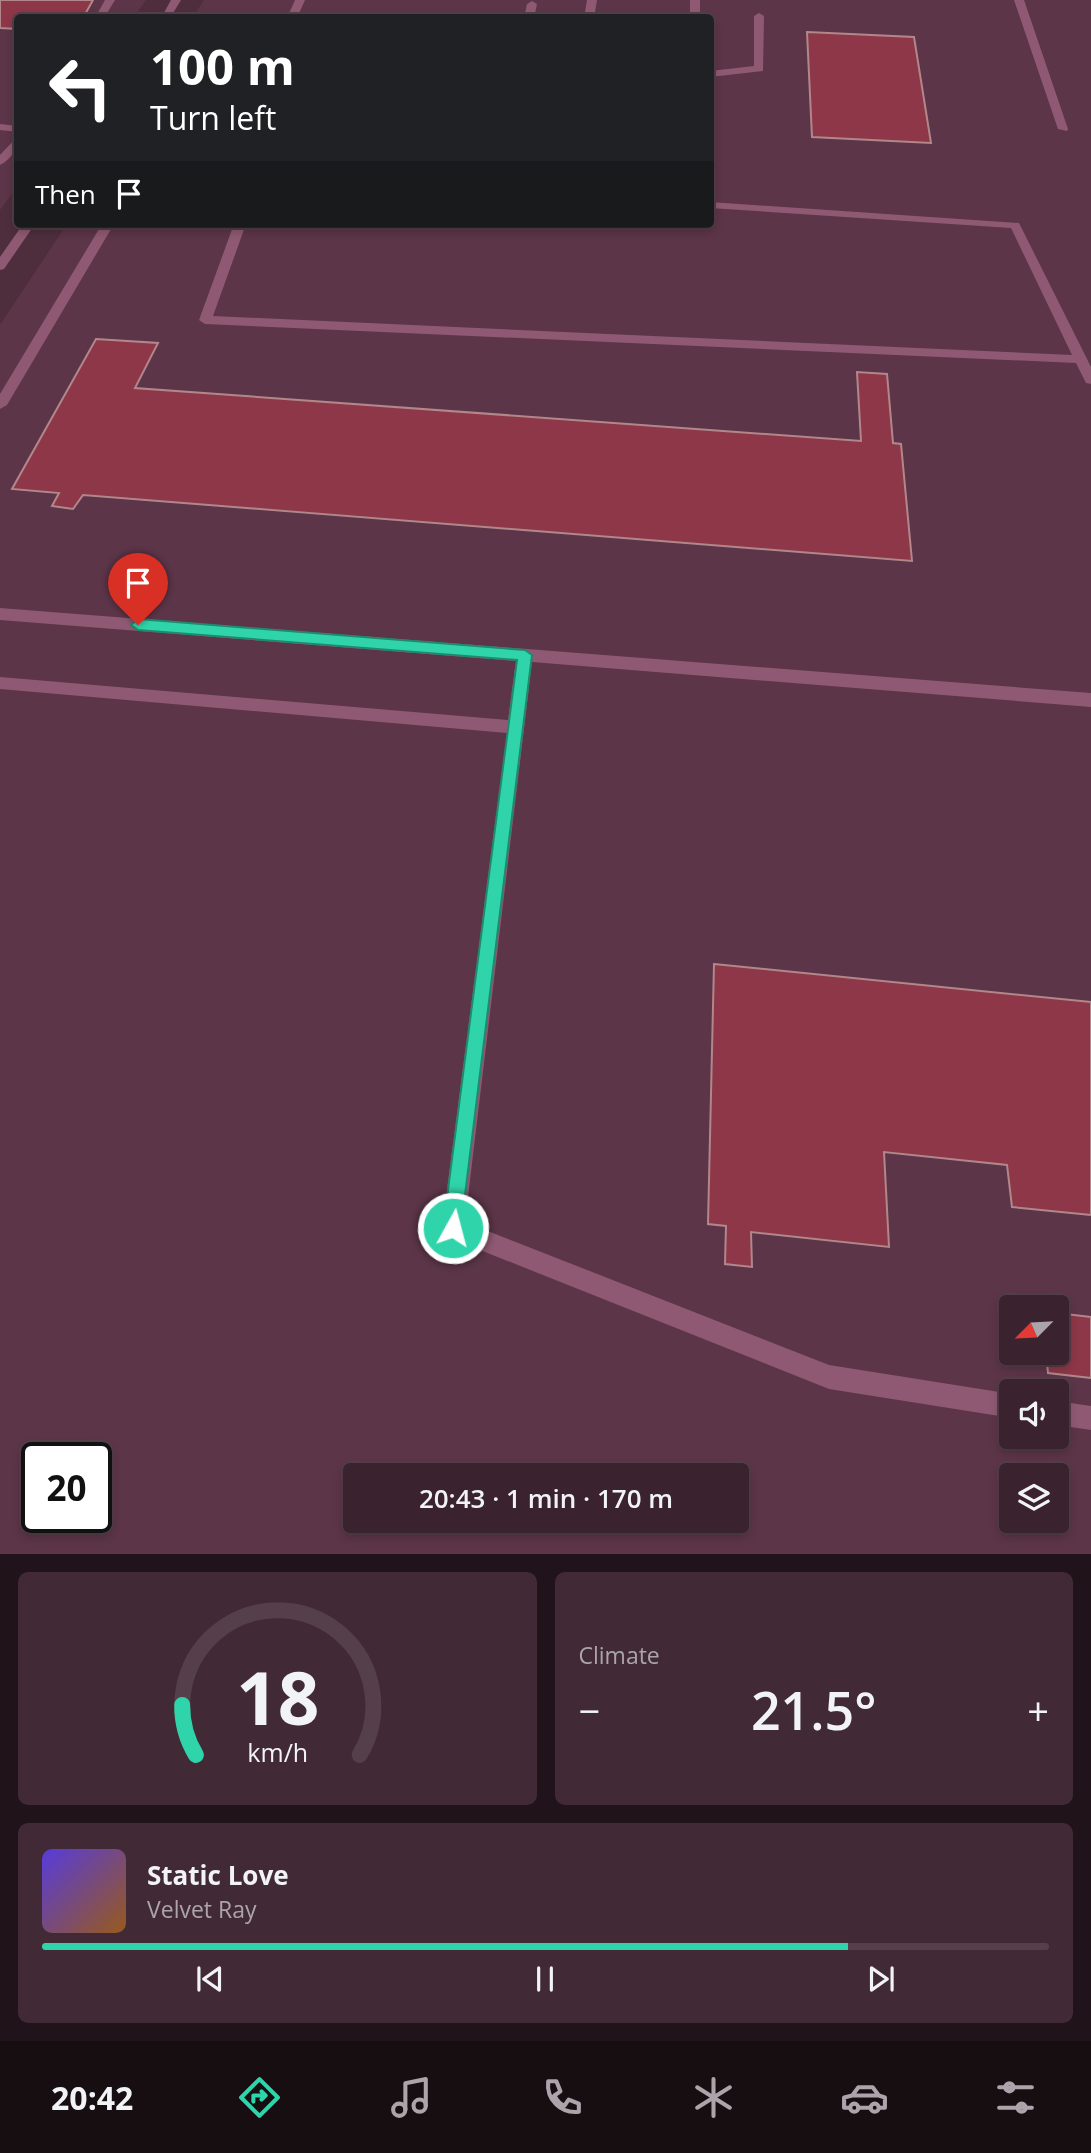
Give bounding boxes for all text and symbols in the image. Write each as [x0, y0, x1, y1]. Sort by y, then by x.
text: 100 m [150, 33, 295, 99]
icon: left [35, 42, 126, 133]
text: Turn left [150, 96, 276, 139]
icon: arrive [110, 175, 148, 213]
text: Then [35, 176, 96, 212]
pin [108, 553, 168, 625]
icon: arrive [119, 564, 157, 602]
position arrow [416, 1191, 490, 1265]
north arrow [999, 1295, 1069, 1365]
map controls [999, 1295, 1069, 1533]
button: sound [999, 1379, 1069, 1449]
speed limit sign: 20 [21, 1442, 112, 1533]
button: layers [999, 1463, 1069, 1533]
text: 20:43 · 1 min · 170 m [419, 1480, 673, 1516]
text: Climate [579, 1639, 660, 1671]
text: 18 [236, 1647, 319, 1746]
text: 21.5° [751, 1674, 877, 1745]
text: − [579, 1684, 600, 1736]
text: + [1027, 1684, 1049, 1736]
text: km/h [247, 1734, 308, 1768]
text: Static Love [147, 1857, 289, 1893]
text: Velvet Ray [147, 1893, 257, 1925]
icon: previous [191, 1960, 229, 1998]
icon: pause [526, 1960, 564, 1998]
icon: next [862, 1960, 900, 1998]
icon: directions [235, 2073, 284, 2122]
icon: music [387, 2073, 436, 2122]
icon: phone [538, 2073, 587, 2122]
icon: climate [689, 2073, 738, 2122]
icon: car [840, 2073, 889, 2122]
icon: filters [991, 2073, 1040, 2122]
text: 20:42 [51, 2076, 133, 2119]

